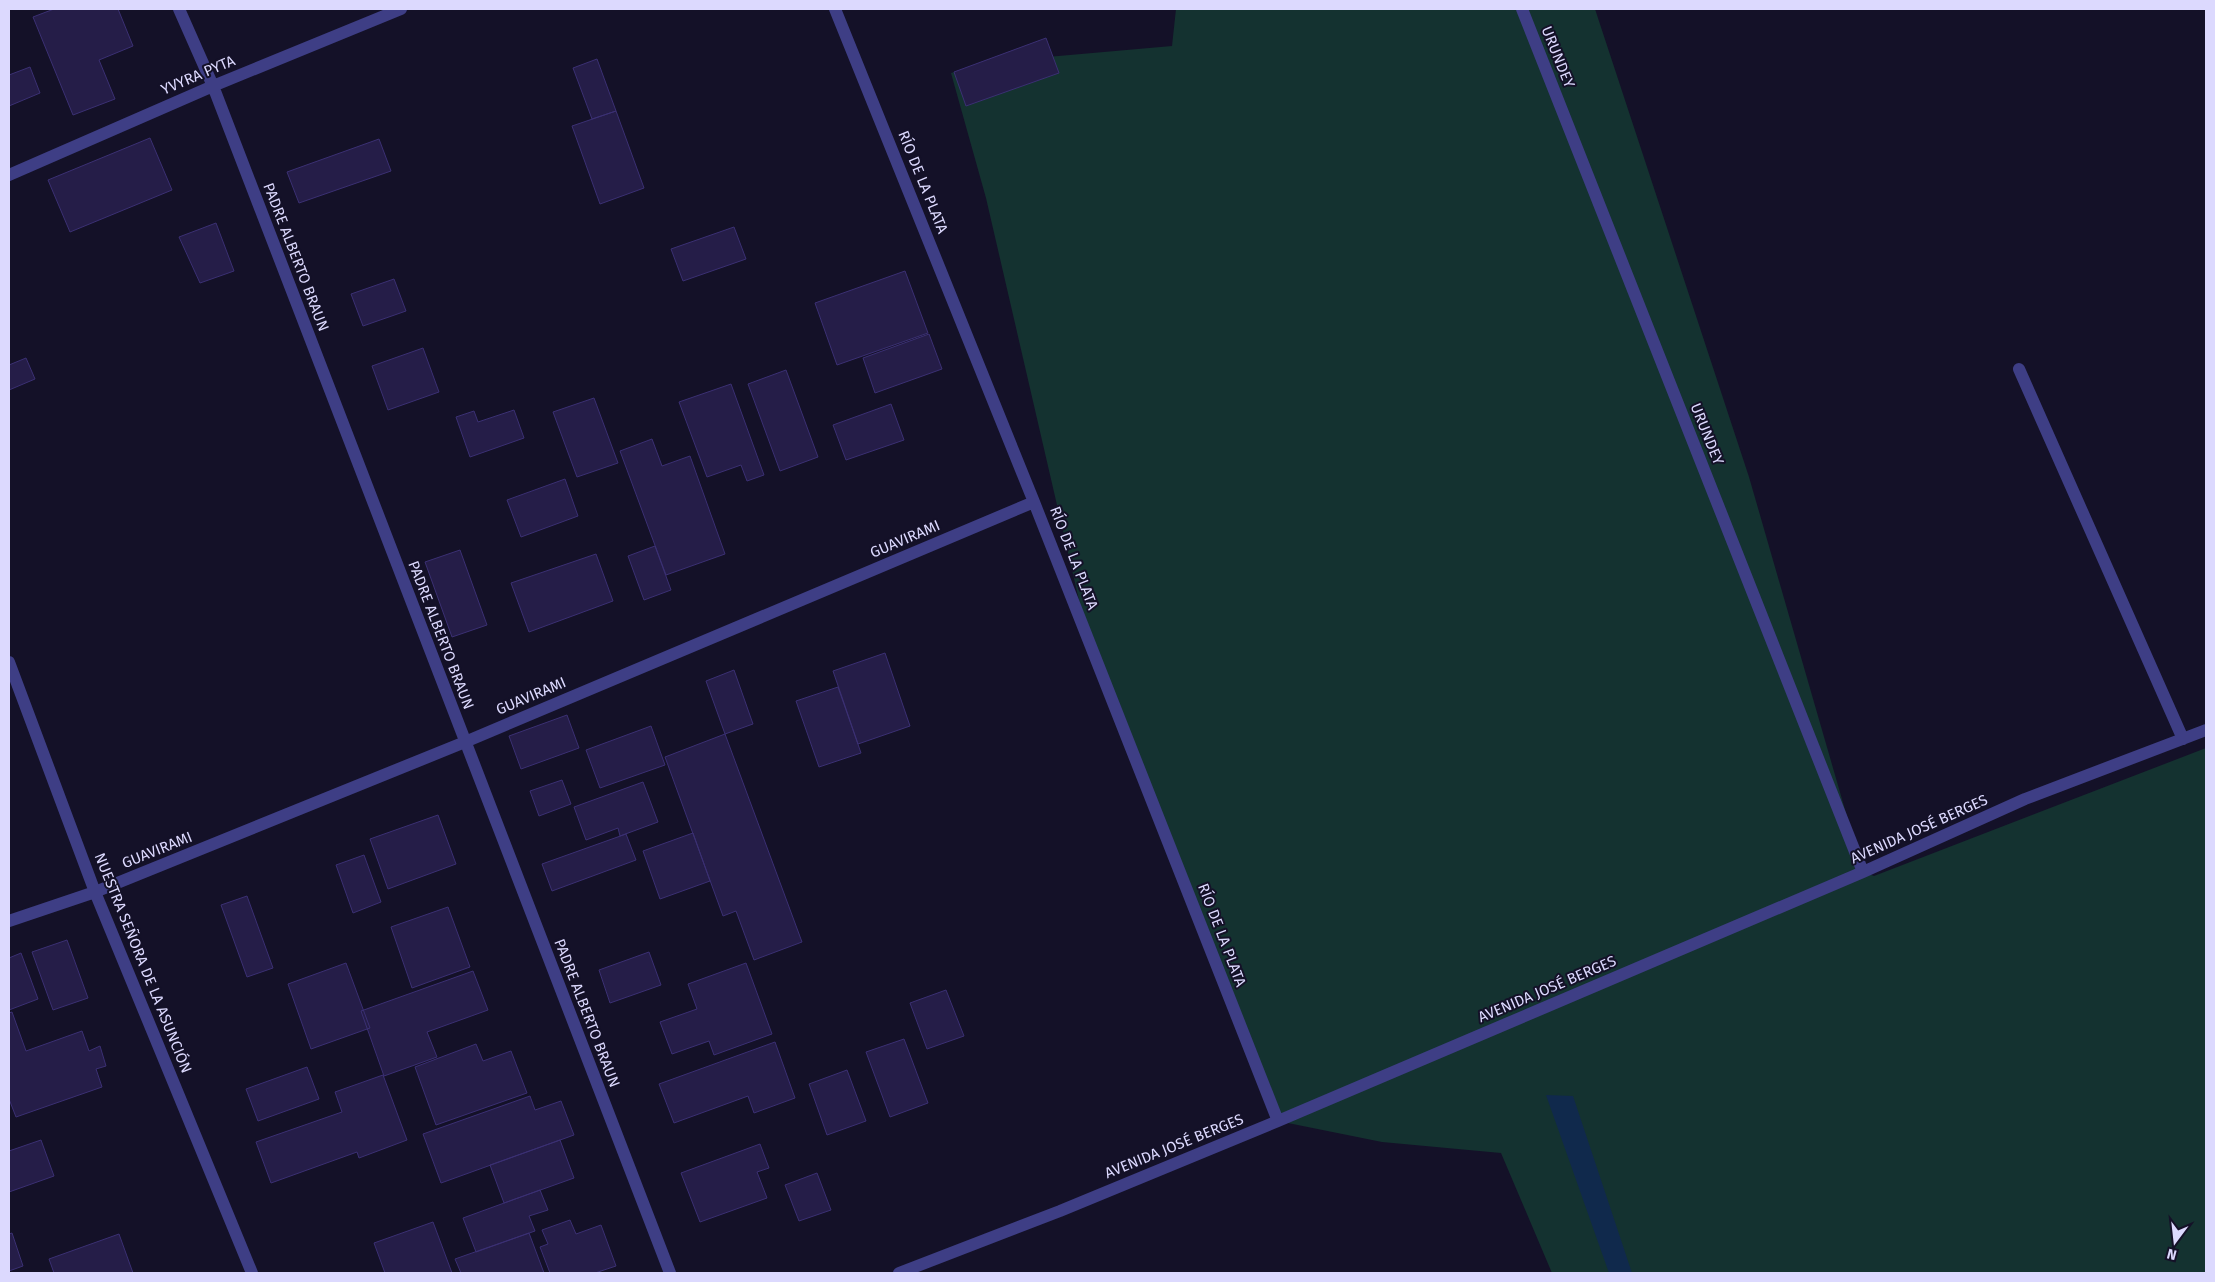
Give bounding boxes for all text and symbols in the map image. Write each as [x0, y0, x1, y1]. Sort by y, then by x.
street label: URUNDEY [1537, 24, 1579, 91]
street label: YVYRA PYTA [158, 51, 238, 99]
street label: RÍO DE LA PLATA [894, 128, 952, 236]
street label: PADRE ALBERTO BRAUN [259, 180, 333, 334]
street label: URUNDEY [1686, 401, 1728, 468]
street label: RÍO DE LA PLATA [1046, 504, 1102, 613]
street label: GUAVIRAMI [867, 516, 943, 562]
street label: PADRE ALBERTO BRAUN [404, 558, 478, 712]
street label: GUAVIRAMI [493, 673, 569, 719]
street label: AVENIDA JOSÉ BERGES [1848, 791, 1990, 867]
street label: GUAVIRAMI [119, 828, 195, 872]
street label: NUESTRA SEÑORA DE LA ASUNCIÓN [90, 850, 196, 1076]
street label: RÍO DE LA PLATA [1194, 881, 1250, 990]
street label: PADRE ALBERTO BRAUN [550, 936, 624, 1090]
street label: AVENIDA JOSÉ BERGES [1475, 952, 1619, 1026]
street label: AVENIDA JOSÉ BERGES [1102, 1110, 1246, 1182]
north arrow [2150, 1217, 2200, 1267]
text: N [2165, 1245, 2178, 1263]

